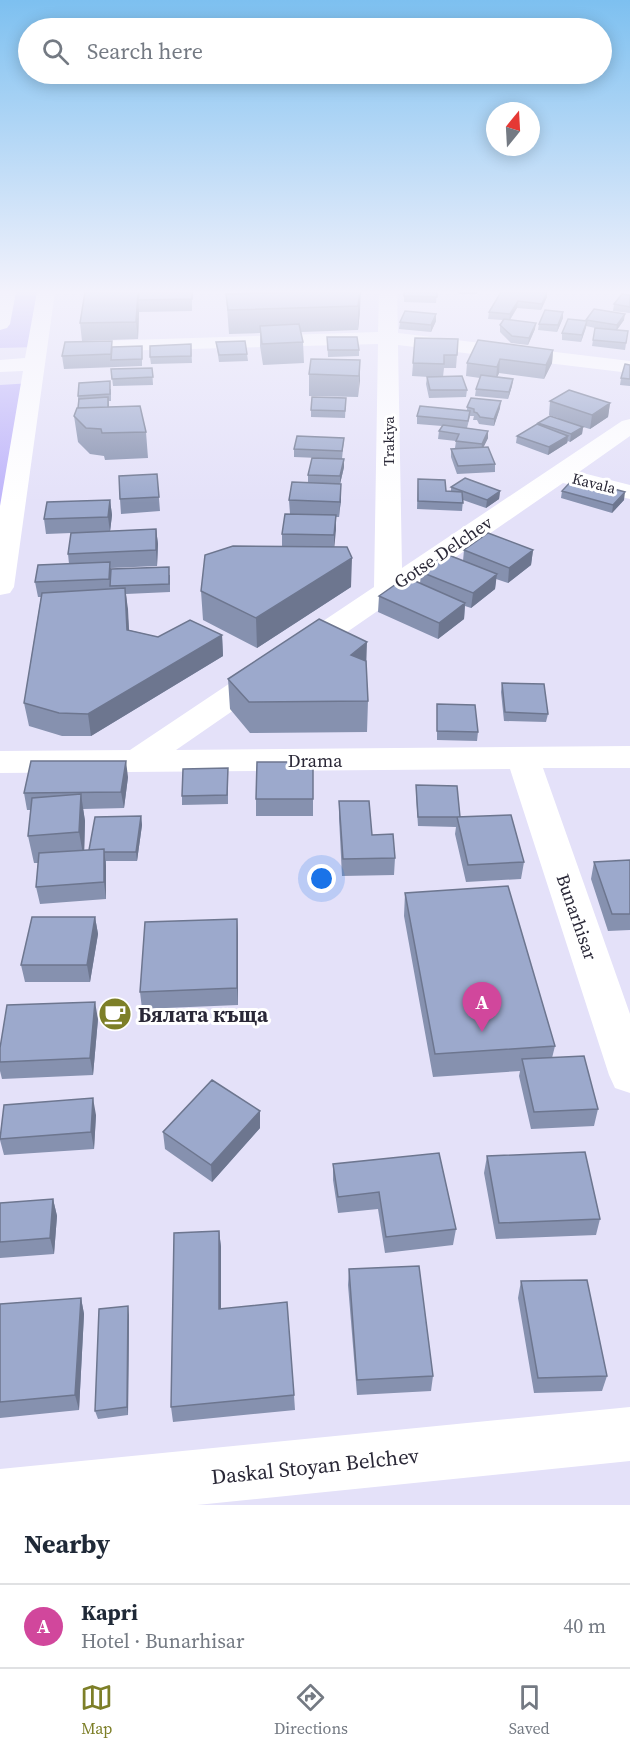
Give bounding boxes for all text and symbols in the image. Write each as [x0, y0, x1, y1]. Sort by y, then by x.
search box [18, 18, 612, 84]
icon: search [39, 35, 72, 68]
text: Search here [87, 36, 203, 66]
north arrow [486, 102, 540, 156]
street label: Trakiya [378, 416, 399, 466]
street label: Kavala [570, 467, 618, 499]
street label: Gotse Delchev [389, 510, 497, 594]
street label: Drama [288, 748, 343, 773]
your location [307, 864, 336, 893]
street label: Bunarhisar [551, 871, 604, 964]
pin: A [462, 982, 502, 1032]
cafe icon: Бялата къща [97, 996, 133, 1032]
place label: Бялата къща [138, 1000, 269, 1029]
street label: Daskal Stoyan Belchev [210, 1441, 421, 1491]
text: Nearby [24, 1526, 110, 1562]
text: Kapri [81, 1597, 138, 1627]
text: A [37, 1612, 50, 1640]
text: 40 m [563, 1612, 606, 1640]
text: Hotel · Bunarhisar [81, 1627, 244, 1655]
tab: Map [80, 1681, 113, 1739]
tab: Directions [274, 1681, 348, 1739]
tab: Saved [509, 1681, 550, 1739]

